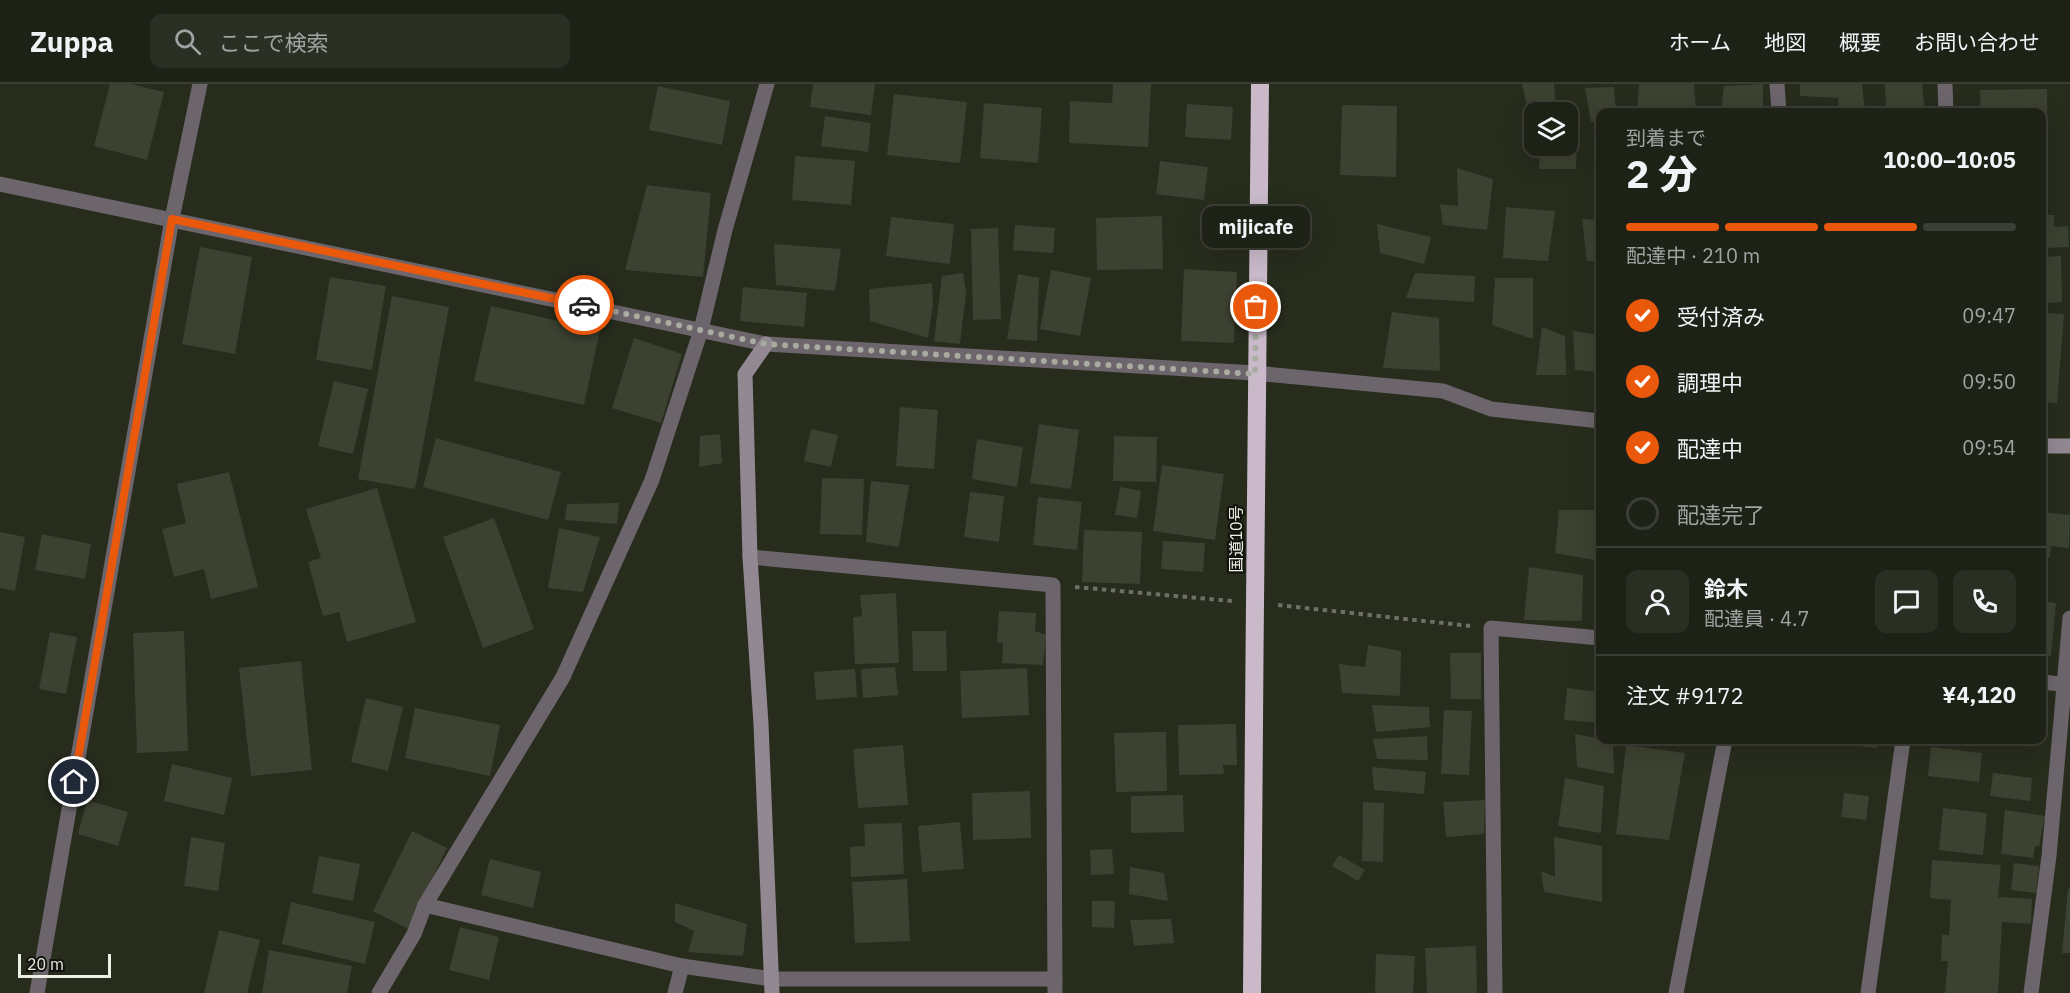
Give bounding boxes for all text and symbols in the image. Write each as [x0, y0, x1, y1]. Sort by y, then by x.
search box [150, 14, 570, 68]
text: Zuppa [30, 23, 114, 60]
icon: search [171, 25, 204, 58]
text: ここで検索 [219, 28, 329, 57]
text: ホーム [1669, 28, 1731, 56]
text: 地図 [1764, 28, 1806, 56]
text: 概要 [1839, 28, 1881, 56]
text: お問い合わせ [1914, 28, 2040, 56]
map controls [1524, 102, 1578, 156]
button: layers [1524, 102, 1578, 156]
text: 到着まで [1626, 124, 1706, 151]
text: 10:00–10:05 [1883, 145, 2016, 174]
text: 2 分 [1626, 148, 1698, 199]
callout: mijicafe [1202, 205, 1310, 247]
text: mijicafe [1218, 213, 1294, 240]
text: 配達中 · 210 m [1626, 242, 1760, 269]
courier [554, 275, 614, 335]
pin [1230, 281, 1281, 332]
icon: car [568, 289, 601, 322]
icon: bag [1239, 290, 1272, 323]
icon: check [1626, 299, 1659, 332]
text: 受付済み [1677, 302, 1765, 331]
text: 09:47 [1962, 302, 2016, 329]
icon: check [1626, 365, 1659, 398]
text: 調理中 [1677, 368, 1743, 397]
text: 09:50 [1962, 368, 2016, 395]
icon: check [1626, 431, 1659, 464]
text: 配達中 [1677, 434, 1743, 463]
text: 09:54 [1962, 434, 2016, 461]
text: 配達完了 [1677, 500, 1765, 529]
street label: 国道10号 [1226, 505, 1246, 573]
button: person [1626, 570, 1689, 633]
button: chat [1875, 570, 1938, 633]
button: phone [1953, 570, 2016, 633]
text: 鈴木 [1704, 574, 1748, 603]
text: 配達員 · 4.7 [1704, 605, 1809, 632]
text: ¥4,120 [1942, 680, 2016, 709]
text: 注文 #9172 [1626, 681, 1744, 710]
pin [48, 756, 99, 807]
icon: home [57, 765, 90, 798]
scale bar [18, 951, 111, 978]
text: 20 m [27, 954, 64, 974]

